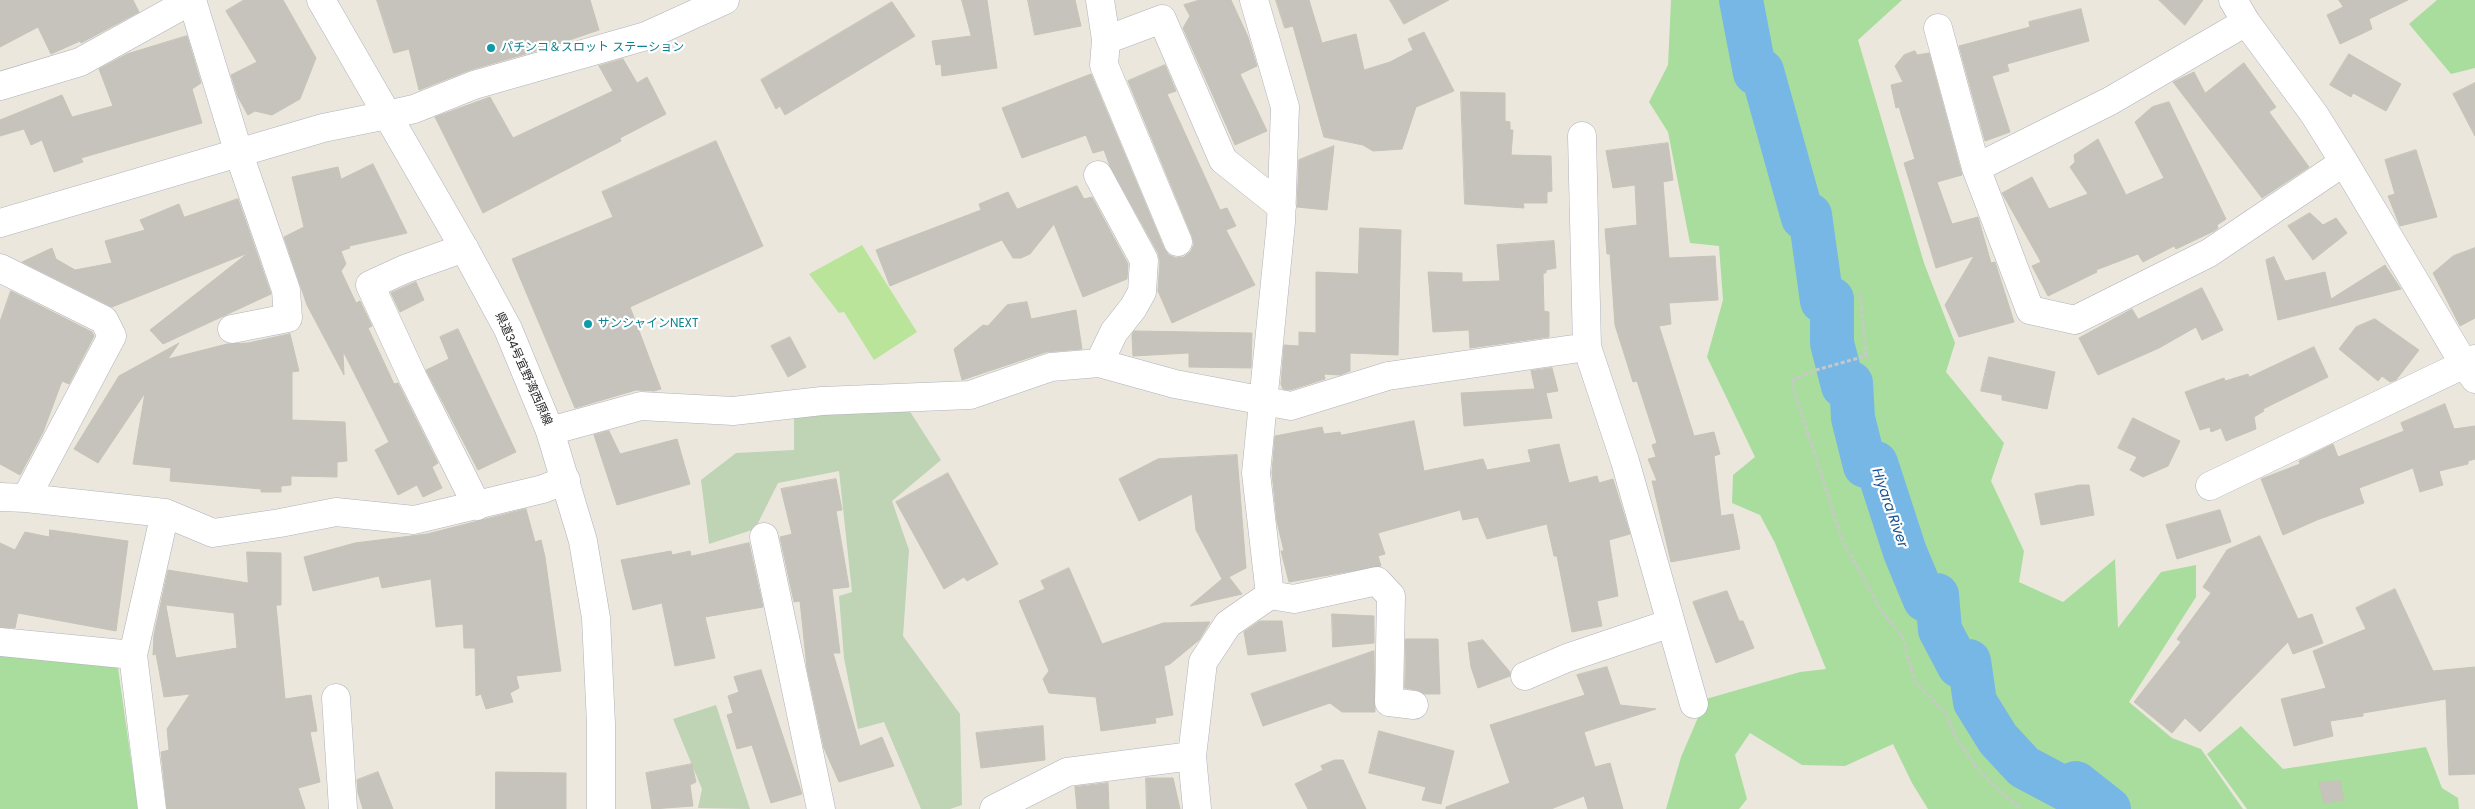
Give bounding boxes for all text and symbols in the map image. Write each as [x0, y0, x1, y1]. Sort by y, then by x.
place label: パチンコ＆スロット ステーション [501, 41, 684, 55]
marker: パチンコ＆スロット ステーション [485, 42, 497, 54]
street label: 県道34号宜野湾西原線 [491, 310, 555, 428]
place label: サンシャインNEXT [598, 317, 699, 331]
marker: サンシャインNEXT [582, 318, 594, 330]
water label: Hiyara River [1868, 466, 1910, 550]

